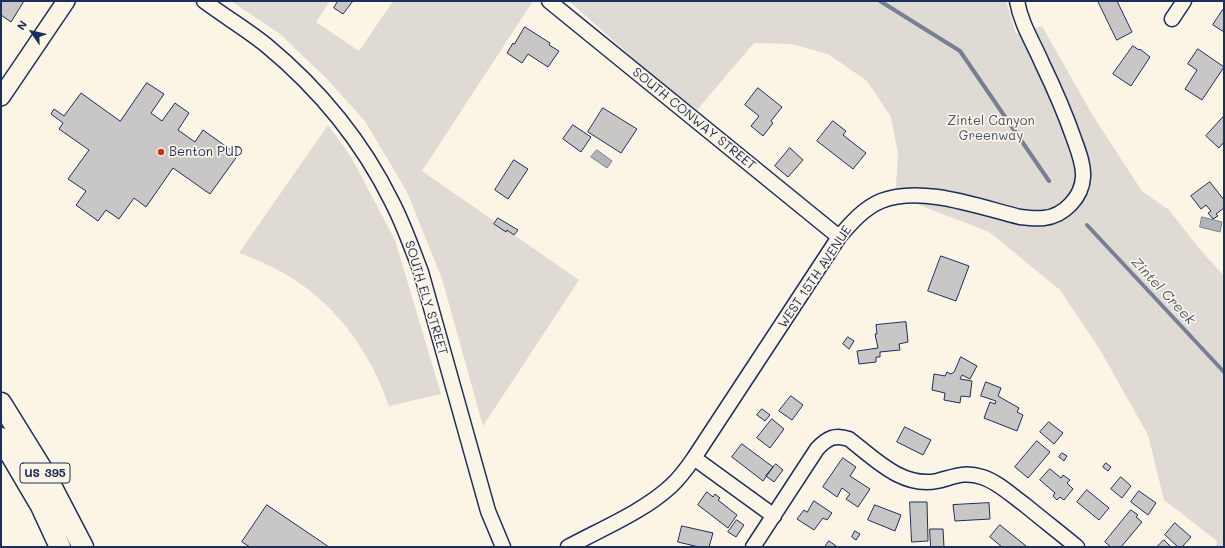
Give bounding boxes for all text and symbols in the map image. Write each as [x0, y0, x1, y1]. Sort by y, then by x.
north arrow [12, 12, 52, 52]
text: N [13, 17, 30, 33]
street label: SOUTH CONWAY STREET [629, 64, 759, 174]
park label: Zintel Canyon Greenway [947, 113, 1035, 144]
place label: Benton PUD [169, 144, 243, 160]
marker: Benton PUD [156, 147, 166, 157]
street label: WEST 15TH AVENUE [775, 223, 855, 331]
street label: SOUTH ELY STREET [401, 239, 451, 357]
water label: Zintel Creek [1128, 254, 1198, 328]
road number: US 395 [20, 463, 70, 483]

